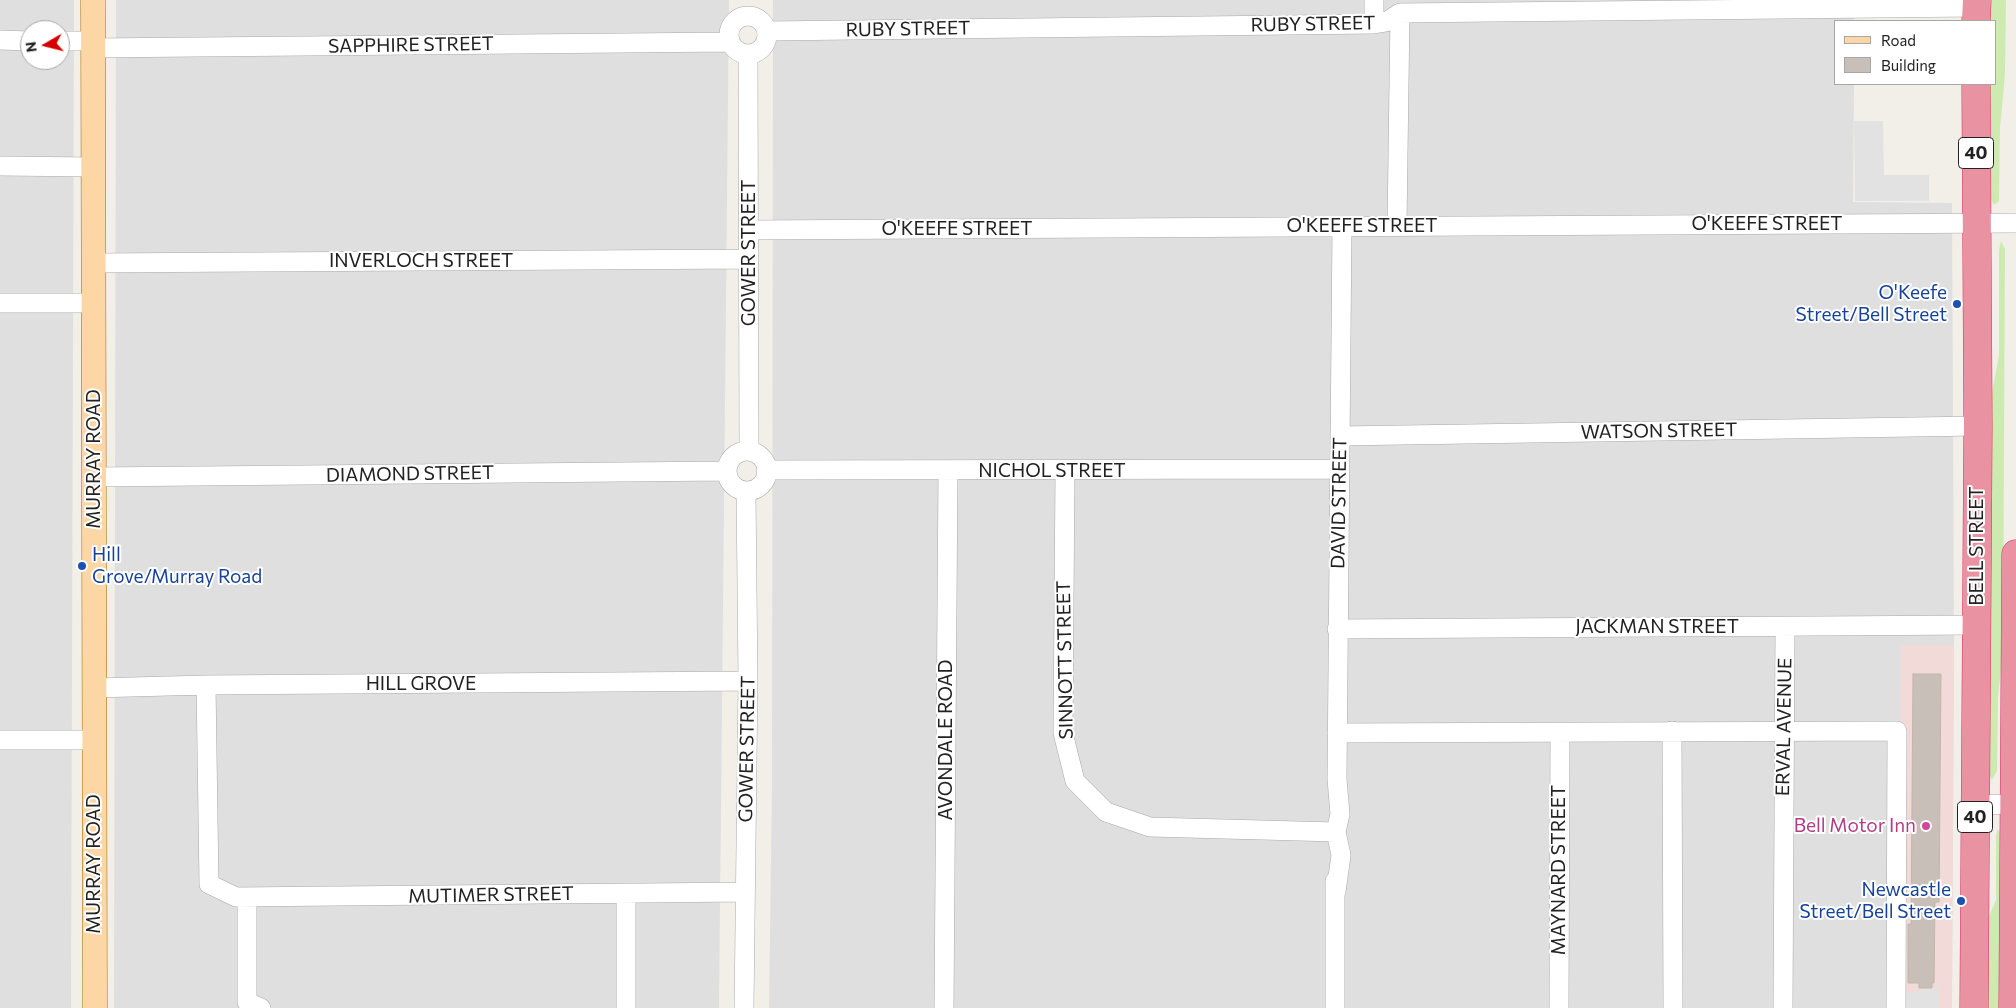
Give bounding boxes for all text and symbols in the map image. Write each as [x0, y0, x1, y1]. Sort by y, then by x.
street label: RUBY STREET [1250, 12, 1376, 36]
street label: RUBY STREET [845, 17, 971, 41]
north arrow [20, 20, 70, 70]
legend [1834, 20, 1996, 85]
text: Road [1881, 31, 1916, 49]
street label: SAPPHIRE STREET [328, 32, 494, 58]
text: N [21, 41, 40, 53]
text: Building [1881, 56, 1936, 74]
road number: 40 [1958, 138, 1994, 168]
street label: GOWER STREET [738, 180, 760, 326]
street label: O'KEEFE STREET [1691, 213, 1843, 235]
street label: O'KEEFE STREET [1286, 215, 1438, 237]
street label: O'KEEFE STREET [881, 218, 1033, 240]
street label: INVERLOCH STREET [329, 250, 513, 272]
place label: O'Keefe Street/Bell Street [1796, 282, 1947, 326]
marker: O'Keefe Street/Bell Street [1951, 298, 1963, 310]
street label: MURRAY ROAD [83, 389, 105, 529]
street label: WATSON STREET [1580, 418, 1738, 444]
street label: DAVID STREET [1326, 437, 1352, 569]
street label: NICHOL STREET [978, 460, 1126, 482]
street label: DIAMOND STREET [326, 461, 494, 487]
street label: BELL STREET [1966, 486, 1988, 606]
place label: Hill Grove/Murray Road [92, 544, 262, 588]
marker: Hill Grove/Murray Road [76, 560, 88, 572]
street label: SINNOTT STREET [1052, 581, 1078, 739]
street label: JACKMAN STREET [1575, 616, 1739, 638]
street label: ERVAL AVENUE [1771, 658, 1797, 796]
street label: AVONDALE ROAD [935, 659, 957, 821]
street label: HILL GROVE [366, 673, 476, 695]
street label: GOWER STREET [734, 676, 760, 822]
street label: MAYNARD STREET [1548, 785, 1570, 955]
street label: MURRAY ROAD [83, 794, 105, 934]
road number: 40 [1958, 802, 1992, 832]
place label: Bell Motor Inn [1794, 815, 1916, 837]
marker: Bell Motor Inn [1920, 820, 1932, 832]
place label: Newcastle Street/Bell Street [1800, 879, 1951, 923]
street label: MUTIMER STREET [408, 882, 574, 908]
marker: Newcastle Street/Bell Street [1955, 895, 1967, 907]

